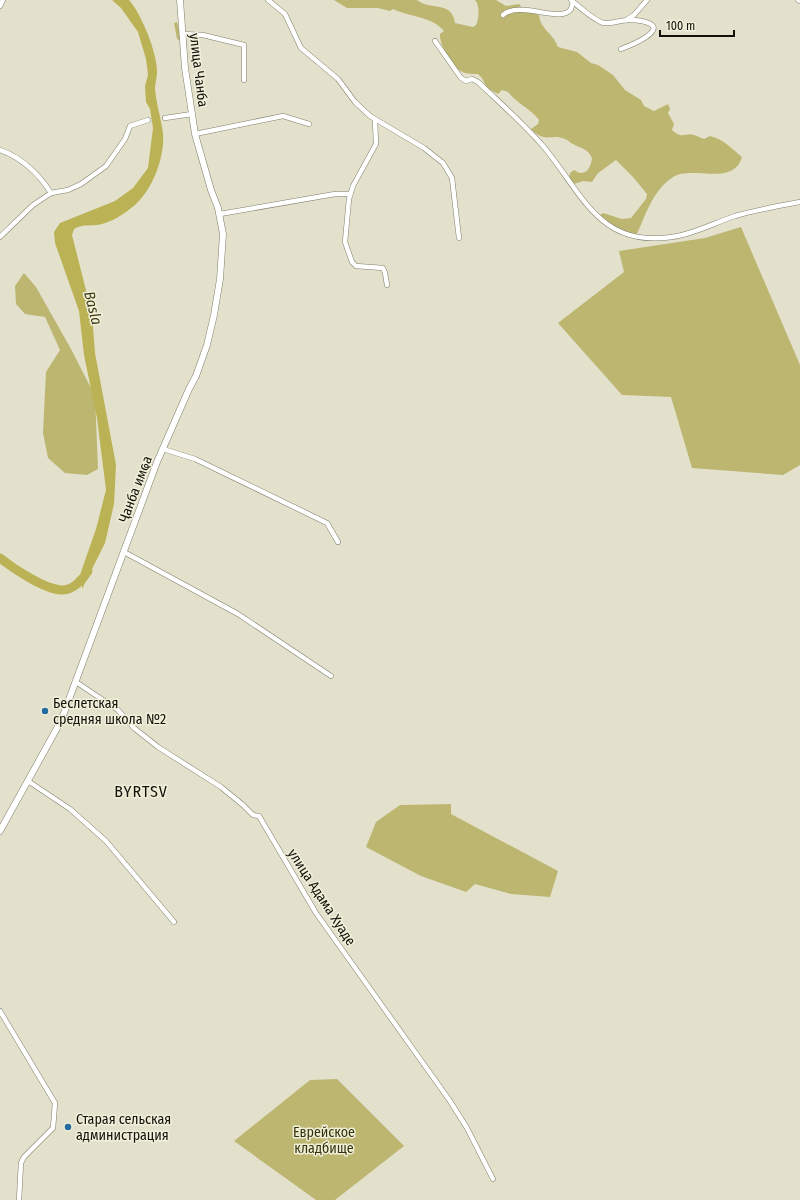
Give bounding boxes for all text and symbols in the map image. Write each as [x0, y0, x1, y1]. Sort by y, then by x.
scale bar [660, 12, 734, 38]
text: 100 m [666, 19, 695, 33]
street label: улица Чанба [186, 32, 211, 108]
water label: Basla [80, 289, 106, 327]
street label: Ҷанба имҩа [115, 453, 156, 525]
place label: Беслетская средняя школа №2 [53, 695, 166, 728]
marker: Беслетская средняя школа №2 [40, 706, 50, 716]
district label: BYRTSV [114, 782, 168, 801]
street label: улица Адама Хуаде [284, 846, 359, 949]
place label: Старая сельская администрация [76, 1111, 171, 1144]
marker: Старая сельская администрация [63, 1122, 73, 1132]
park label: Еврейское кладбище [293, 1124, 355, 1157]

